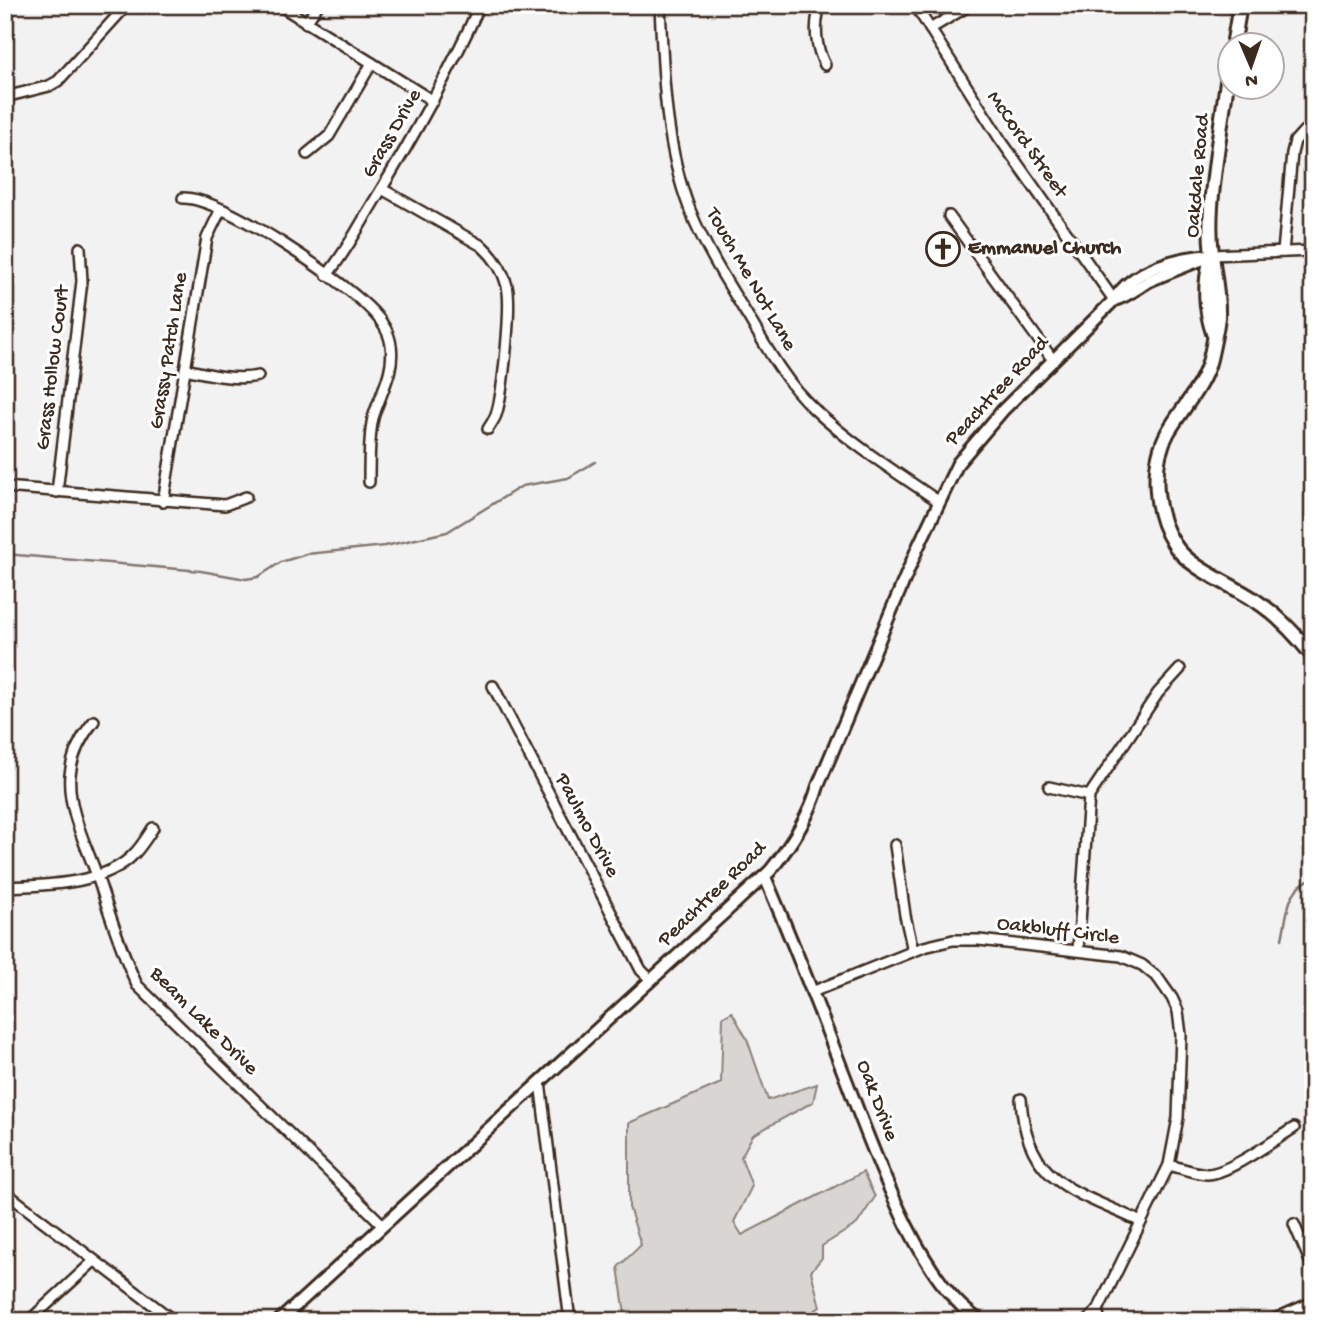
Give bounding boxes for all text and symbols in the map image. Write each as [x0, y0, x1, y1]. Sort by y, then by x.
north arrow [1216, 32, 1286, 102]
text: N [1245, 68, 1258, 91]
street label: Grass Drive [358, 84, 429, 183]
street label: McCord Street [980, 87, 1073, 205]
street label: Oakdale Road [1181, 111, 1217, 239]
street label: Touch Me Not Lane [698, 203, 802, 357]
church icon: Emmanuel Church [924, 230, 962, 268]
place label: Emmanuel Church [968, 237, 1122, 262]
street label: Grassy Patch Lane [145, 270, 195, 431]
street label: Grass Hollow Court [32, 282, 77, 452]
street label: Peachtree Road [940, 331, 1056, 453]
street label: Paulmo Drive [548, 769, 624, 883]
street label: Peachtree Road [653, 836, 774, 954]
street label: Oakbluff Circle [995, 912, 1122, 952]
street label: Beam Lake Drive [143, 962, 263, 1082]
street label: Oak Drive [849, 1057, 903, 1146]

